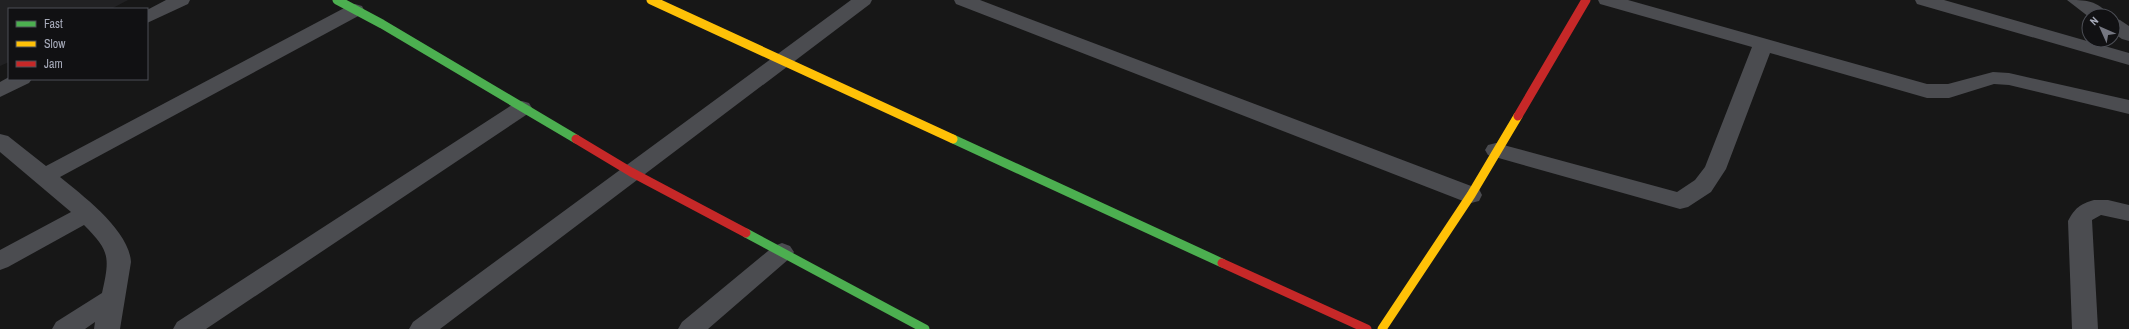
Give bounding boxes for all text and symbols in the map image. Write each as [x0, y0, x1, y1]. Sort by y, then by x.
legend [8, 8, 148, 80]
north arrow [2081, 8, 2121, 48]
text: N [2087, 14, 2101, 28]
text: Fast [44, 16, 63, 32]
text: Slow [44, 36, 66, 52]
text: Jam [44, 56, 63, 72]

